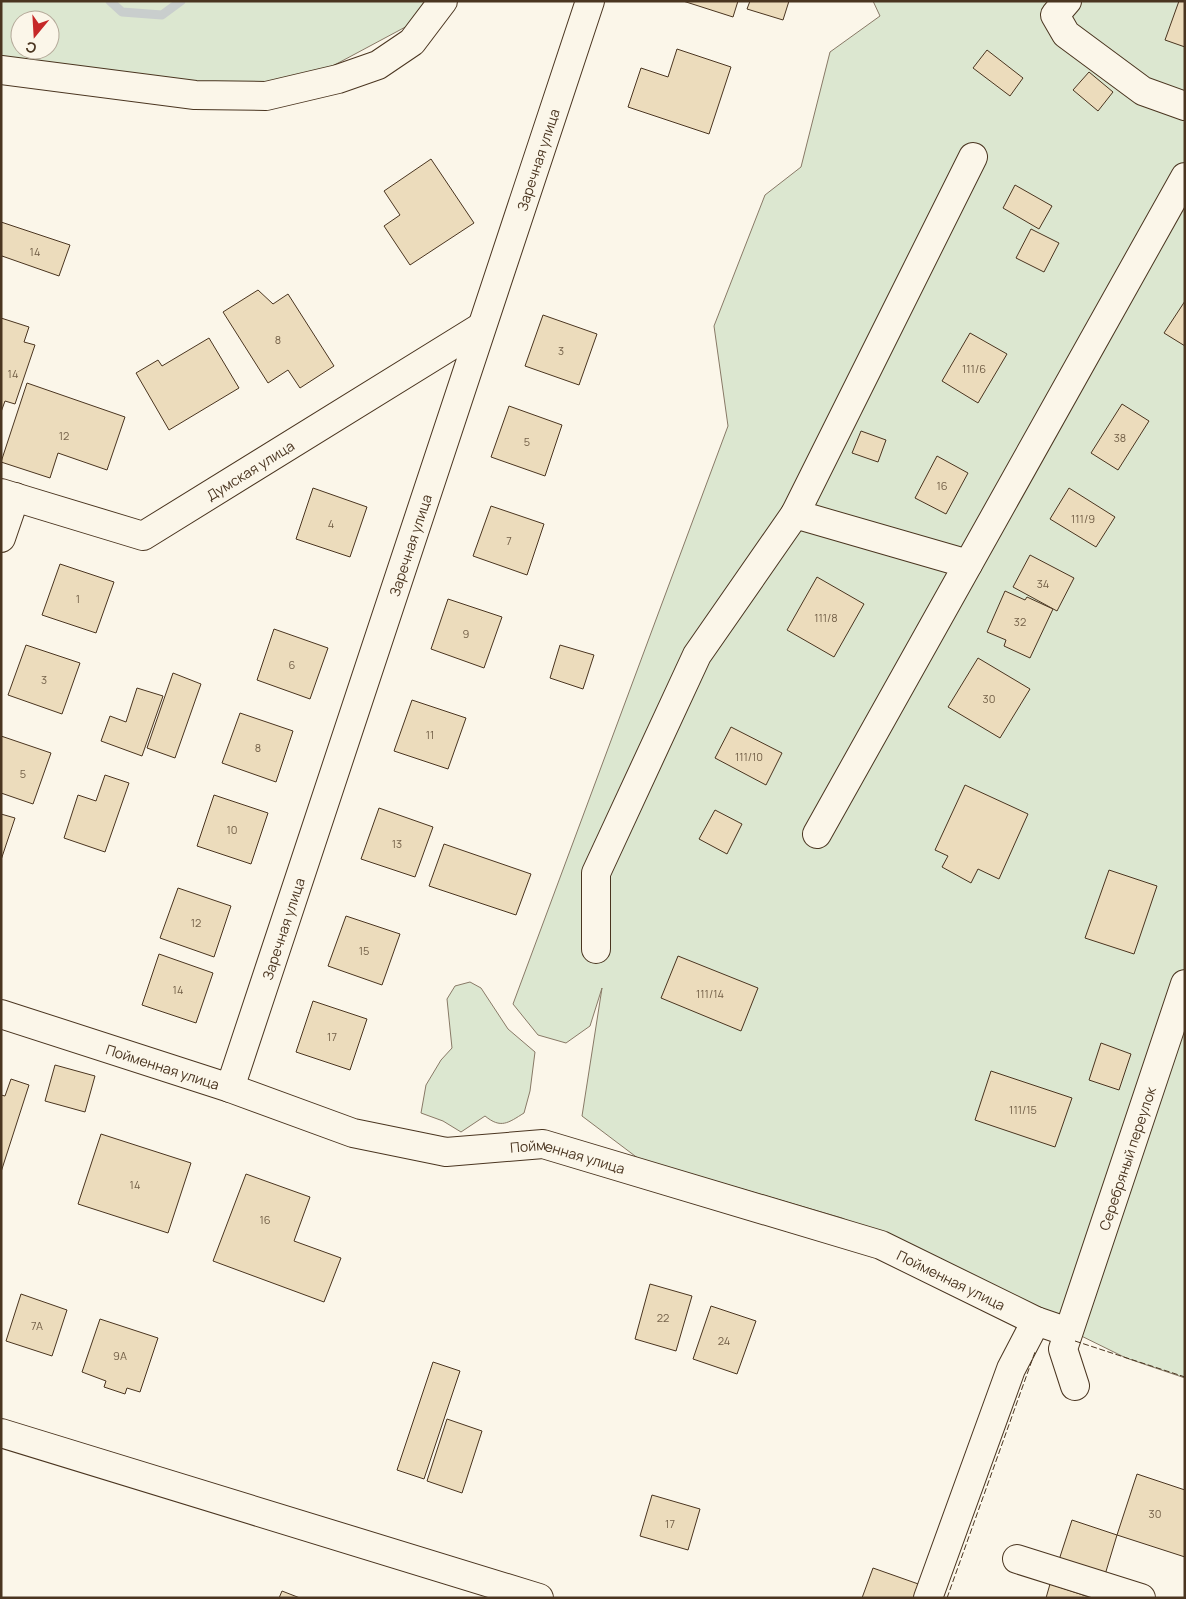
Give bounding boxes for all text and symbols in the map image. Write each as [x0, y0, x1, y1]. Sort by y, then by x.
north arrow [10, 10, 60, 60]
text: С [23, 37, 39, 58]
street label: Заречная улица [512, 106, 563, 213]
house number: 14 [30, 244, 40, 259]
house number: 8 [275, 332, 281, 347]
house number: 3 [558, 343, 564, 358]
house number: 111/6 [962, 361, 986, 376]
house number: 14 [8, 366, 18, 381]
house number: 12 [59, 428, 69, 443]
house number: 38 [1114, 430, 1126, 445]
house number: 5 [524, 434, 530, 449]
street label: Думская улица [202, 436, 297, 504]
house number: 16 [936, 478, 948, 493]
street label: Заречная улица [384, 491, 436, 599]
house number: 111/9 [1071, 511, 1095, 526]
house number: 4 [328, 516, 334, 531]
house number: 7 [506, 533, 512, 548]
house number: 34 [1037, 576, 1049, 591]
house number: 1 [76, 591, 80, 606]
house number: 111/8 [814, 610, 838, 625]
house number: 32 [1014, 614, 1026, 629]
house number: 9 [463, 626, 470, 641]
house number: 6 [289, 657, 296, 672]
house number: 3 [41, 672, 47, 687]
house number: 30 [983, 691, 995, 706]
house number: 11 [426, 727, 434, 742]
house number: 8 [255, 740, 261, 755]
house number: 111/10 [735, 749, 763, 764]
house number: 5 [20, 766, 26, 781]
house number: 10 [226, 822, 238, 837]
house number: 13 [392, 836, 402, 851]
street label: Заречная улица [257, 875, 309, 982]
house number: 12 [191, 915, 201, 930]
house number: 15 [359, 943, 369, 958]
house number: 14 [173, 982, 183, 997]
house number: 111/14 [696, 986, 724, 1001]
house number: 17 [327, 1029, 337, 1044]
street label: Пойменная улица [104, 1039, 222, 1094]
street label: Серебряный переулок [1094, 1083, 1160, 1233]
house number: 111/15 [1009, 1102, 1037, 1117]
street label: Пойменная улица [509, 1134, 627, 1178]
house number: 14 [130, 1177, 140, 1192]
house number: 16 [259, 1212, 271, 1227]
street label: Пойменная улица [894, 1245, 1009, 1314]
house number: 22 [657, 1310, 669, 1325]
house number: 7А [31, 1318, 43, 1333]
house number: 24 [718, 1333, 730, 1348]
house number: 9А [113, 1348, 127, 1363]
house number: 30 [1149, 1506, 1161, 1521]
house number: 17 [665, 1516, 675, 1531]

